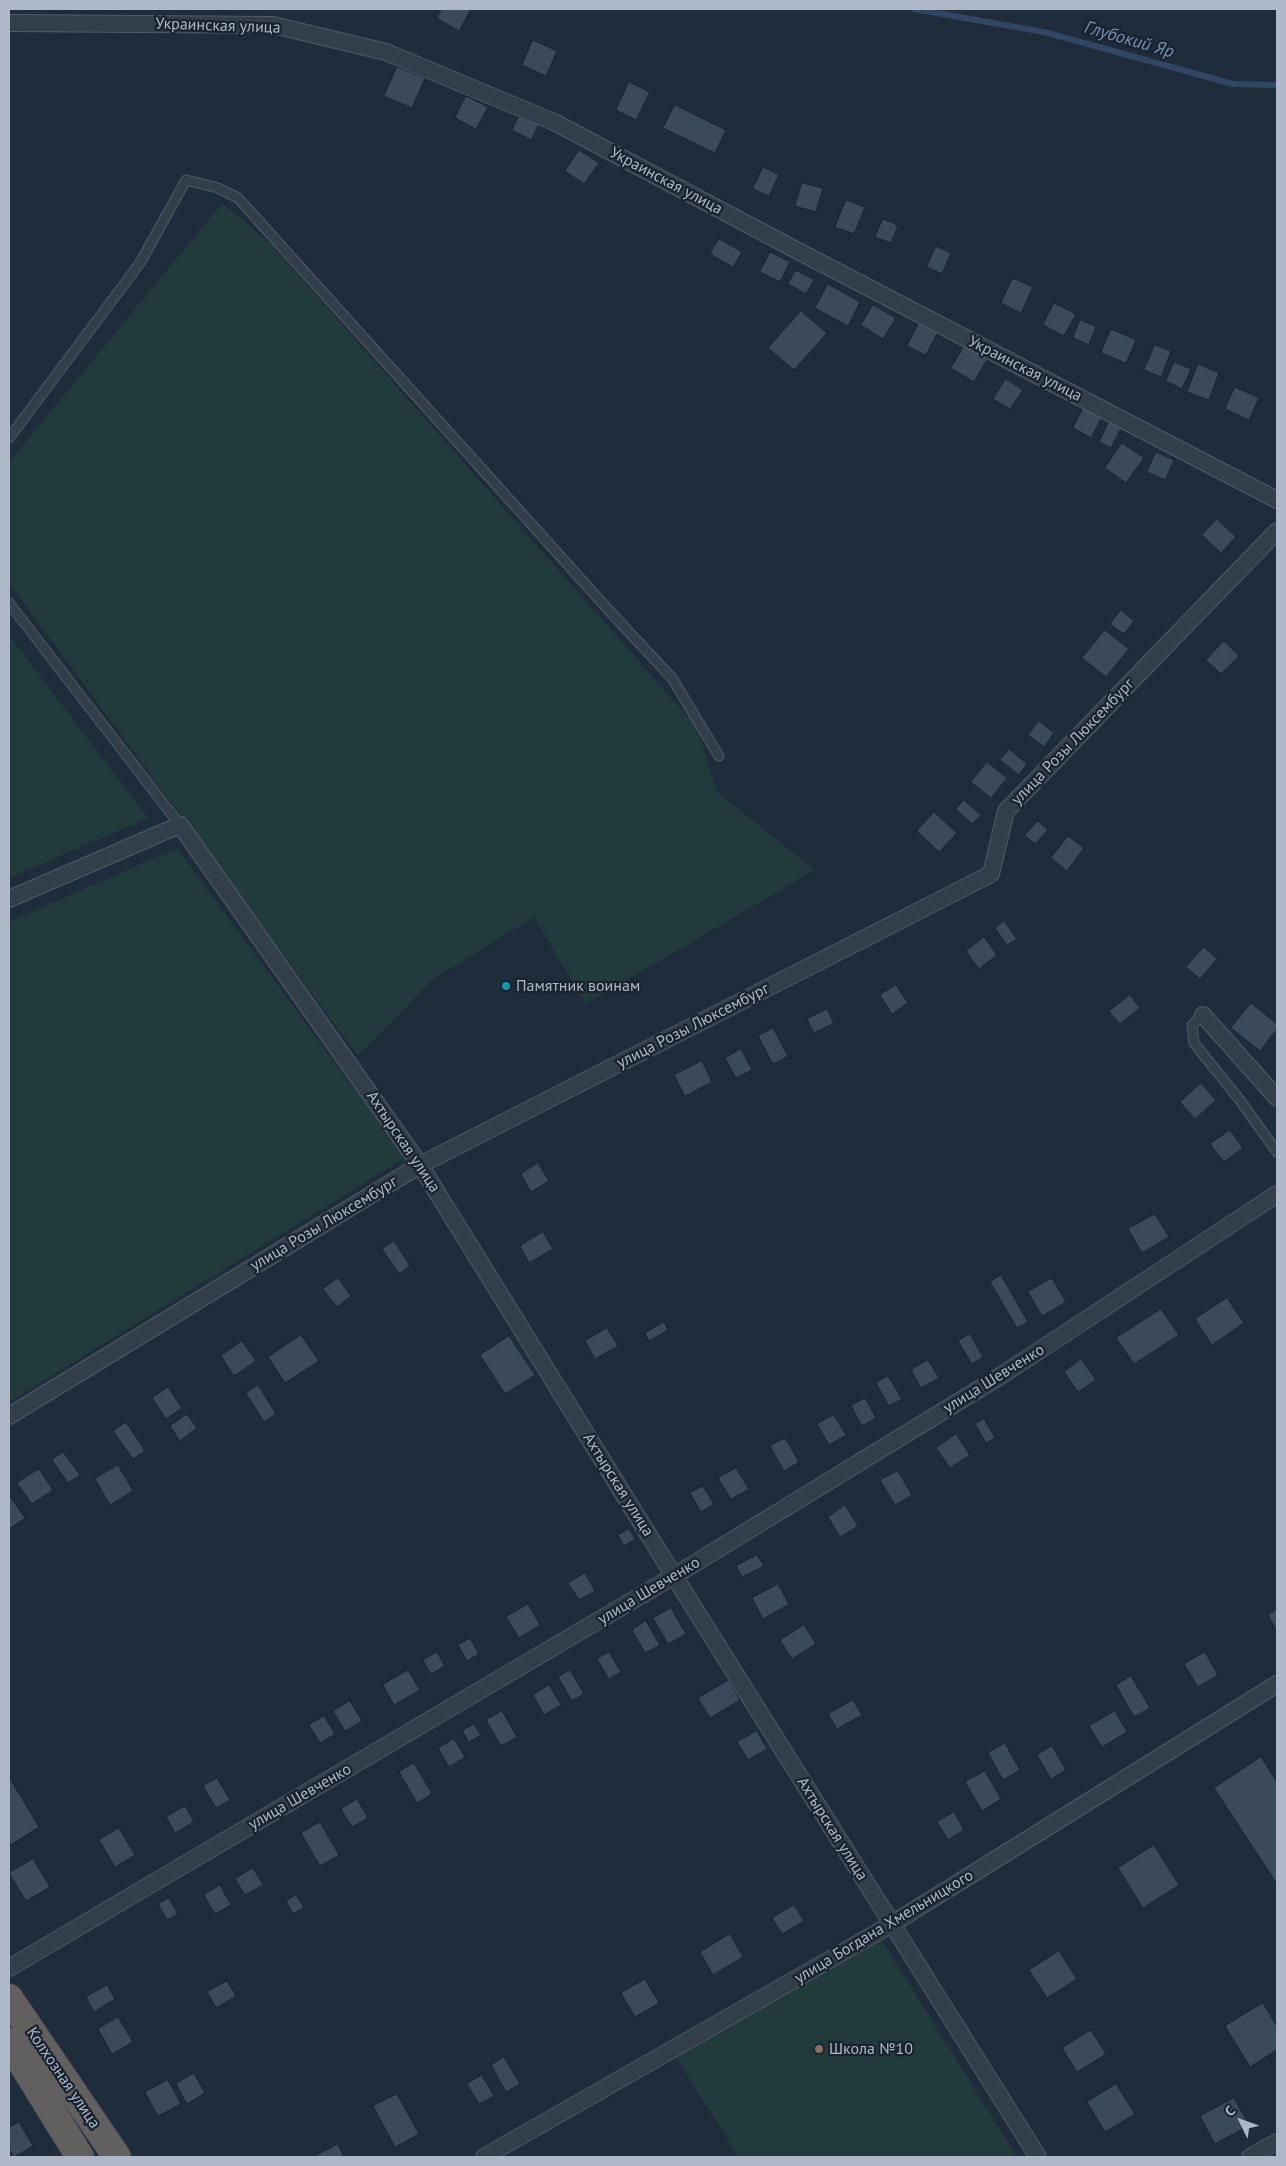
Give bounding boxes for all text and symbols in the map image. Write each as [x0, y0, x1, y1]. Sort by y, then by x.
street label: Украинская улица [155, 14, 281, 38]
water label: Глубокий Яр [1082, 17, 1176, 63]
street label: Украинская улица [606, 143, 726, 219]
street label: Украинская улица [965, 332, 1085, 406]
street label: улица Розы Люксембург [1008, 675, 1138, 809]
place label: Памятник воинам [516, 976, 640, 996]
street label: улица Розы Люксембург [614, 979, 772, 1073]
marker: Памятник воинам [500, 980, 512, 992]
street label: Ахтырская улица [362, 1088, 444, 1196]
street label: улица Розы Люксембург [247, 1172, 401, 1276]
street label: улица Шевченко [940, 1340, 1048, 1418]
street label: Ахтырская улица [579, 1430, 657, 1540]
street label: улица Шевченко [594, 1553, 704, 1629]
street label: улица Шевченко [245, 1760, 355, 1834]
street label: Ахтырская улица [793, 1774, 871, 1884]
street label: улица Богдана Хмельницкого [791, 1866, 977, 1988]
street label: Колхозная улица [22, 2024, 104, 2132]
place label: Школа №10 [829, 2039, 913, 2059]
marker: Школа №10 [813, 2043, 825, 2055]
north arrow [1216, 2096, 1266, 2146]
text: С [1221, 2102, 1239, 2120]

